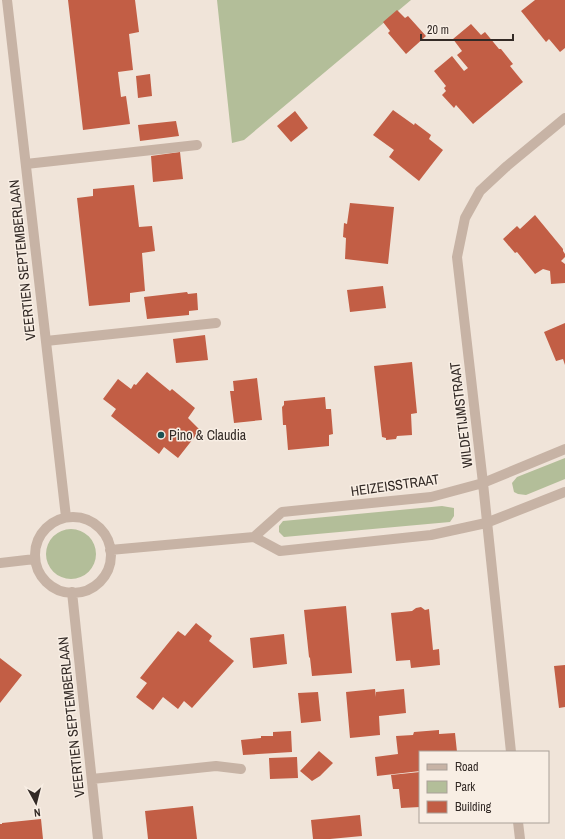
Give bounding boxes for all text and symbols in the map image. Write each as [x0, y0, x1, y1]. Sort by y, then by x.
scale bar [421, 16, 513, 42]
text: 20 m [427, 22, 449, 38]
street label: VEERTIEN SEPTEMBERLAAN [5, 179, 39, 341]
street label: WILDETIJMSTRAAT [446, 361, 476, 469]
place label: Pino & Claudia [169, 426, 247, 444]
marker: Pino & Claudia [156, 430, 166, 440]
street label: HEIZEISSTRAAT [350, 470, 440, 500]
street label: VEERTIEN SEPTEMBERLAAN [54, 636, 88, 798]
legend [419, 751, 549, 823]
text: Road [455, 759, 479, 775]
text: Park [455, 779, 475, 795]
north arrow [16, 783, 56, 823]
text: Building [455, 799, 492, 815]
text: N [33, 806, 41, 820]

